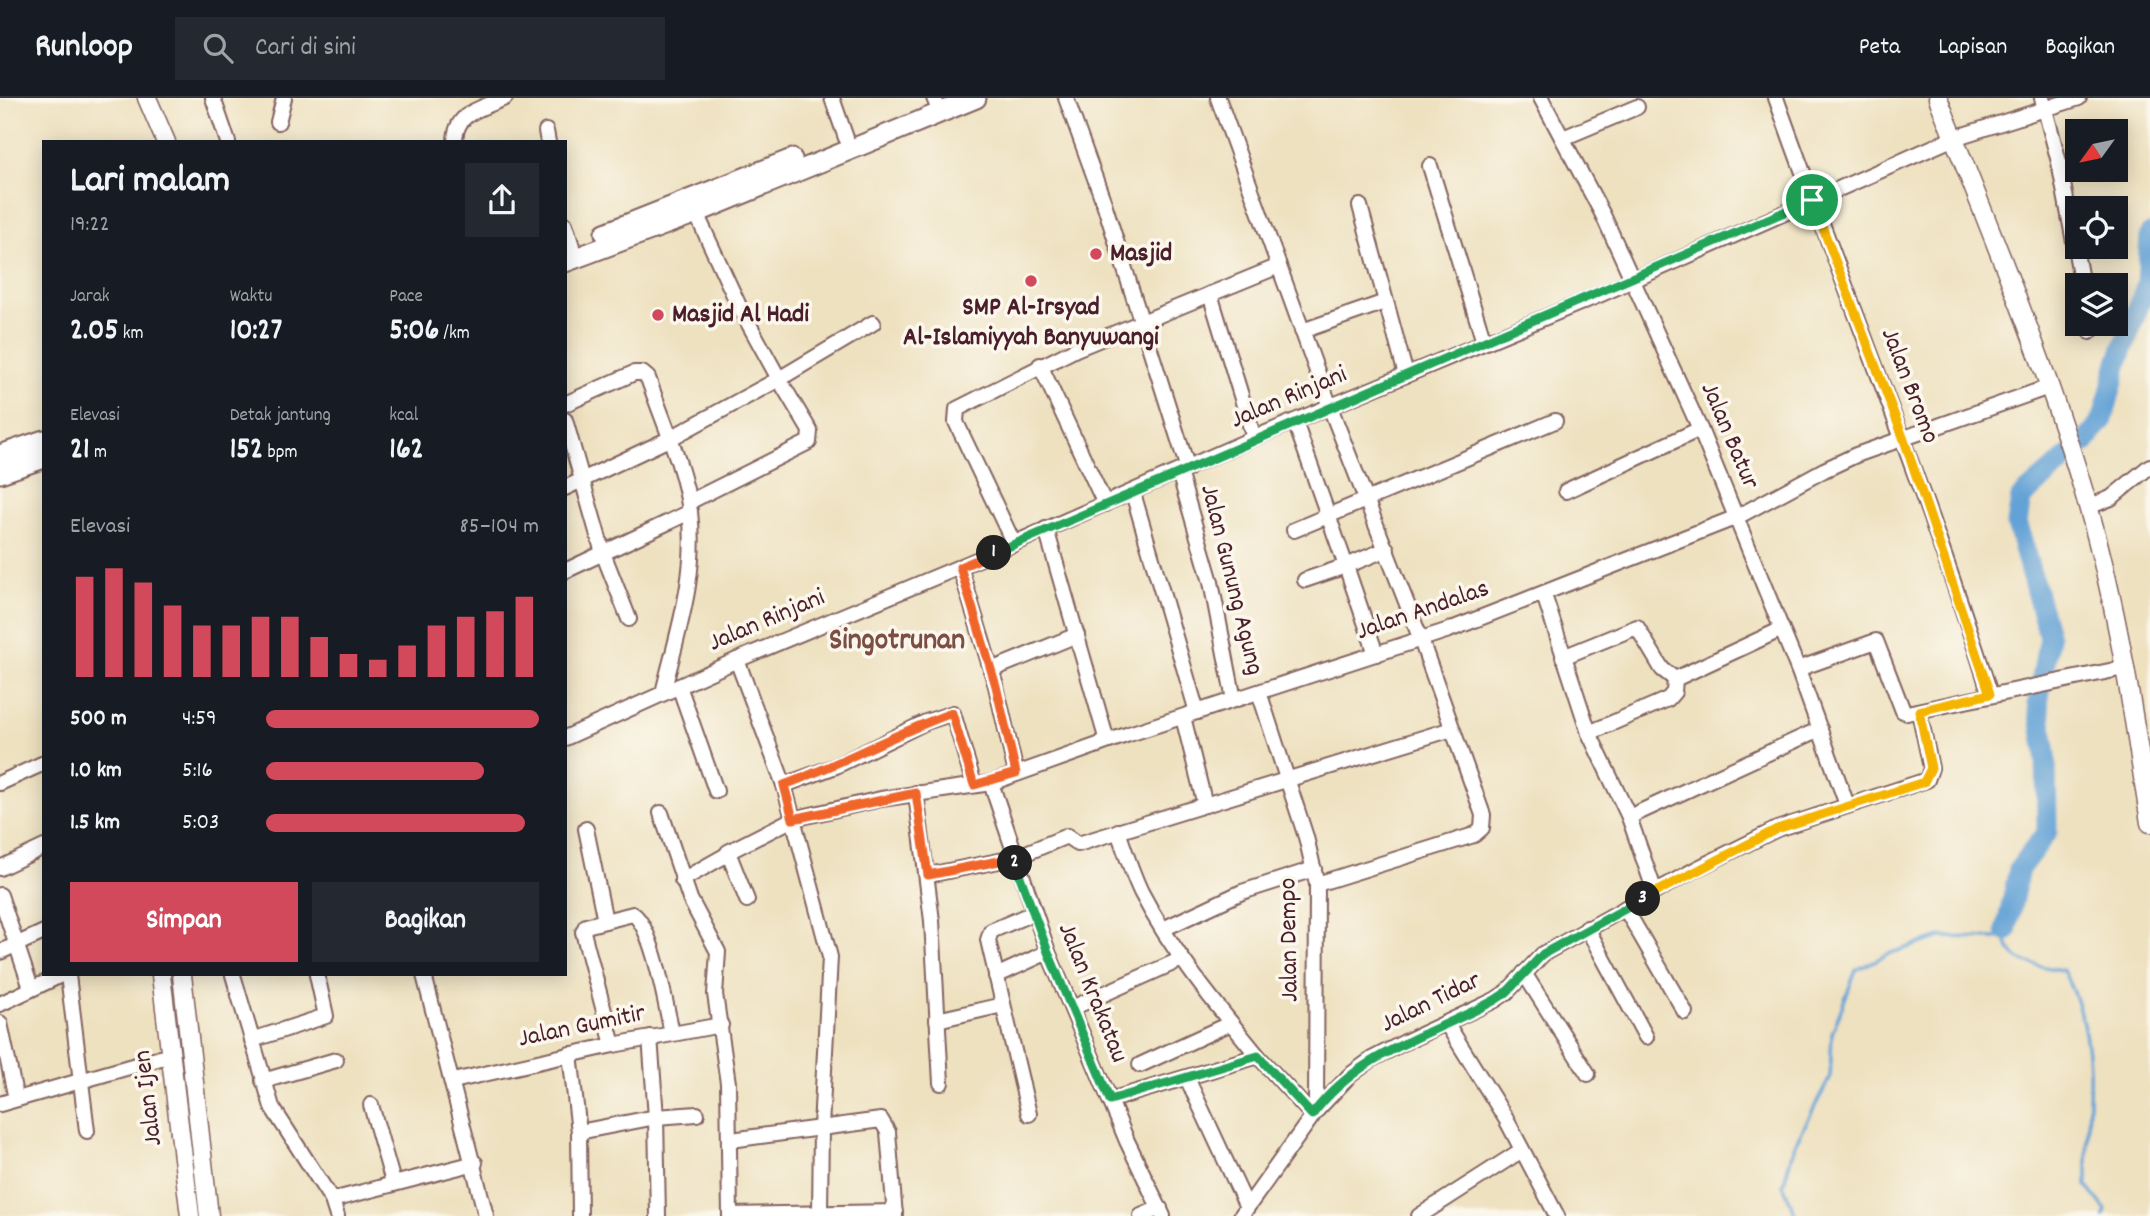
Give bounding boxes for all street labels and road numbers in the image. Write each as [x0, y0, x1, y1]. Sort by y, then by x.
street label: Jalan Bromo [1870, 323, 1948, 449]
street label: Jalan Rinjani [1225, 357, 1353, 439]
street label: Jalan Batur [1690, 377, 1768, 496]
street label: Jalan Gunung Agung [1189, 481, 1273, 679]
street label: Jalan Andalas [1352, 571, 1494, 651]
street label: Jalan Rinjani [703, 580, 831, 662]
street label: Jalan Dempo [1270, 878, 1310, 1002]
street label: Jalan Krakatau [1047, 918, 1137, 1068]
street label: Jalan Tidar [1375, 963, 1488, 1043]
street label: Jalan Gumitir [515, 995, 649, 1059]
street label: Jalan Ijen [125, 1048, 173, 1148]

